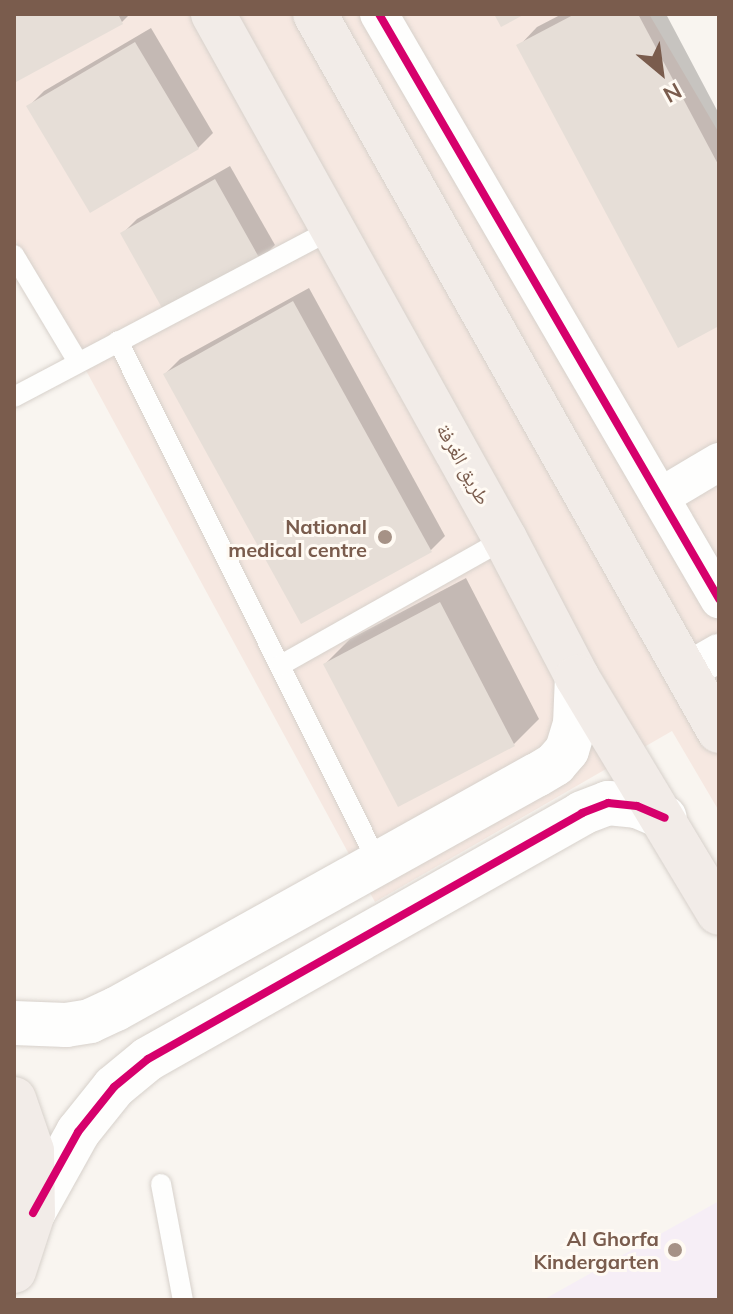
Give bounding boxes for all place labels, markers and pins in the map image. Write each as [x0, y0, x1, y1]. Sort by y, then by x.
place label: National medical centre [228, 514, 367, 561]
marker: National medical centre [374, 526, 396, 548]
place label: Al Ghorfa Kindergarten [534, 1226, 659, 1273]
marker: Al Ghorfa Kindergarten [666, 1241, 684, 1259]

